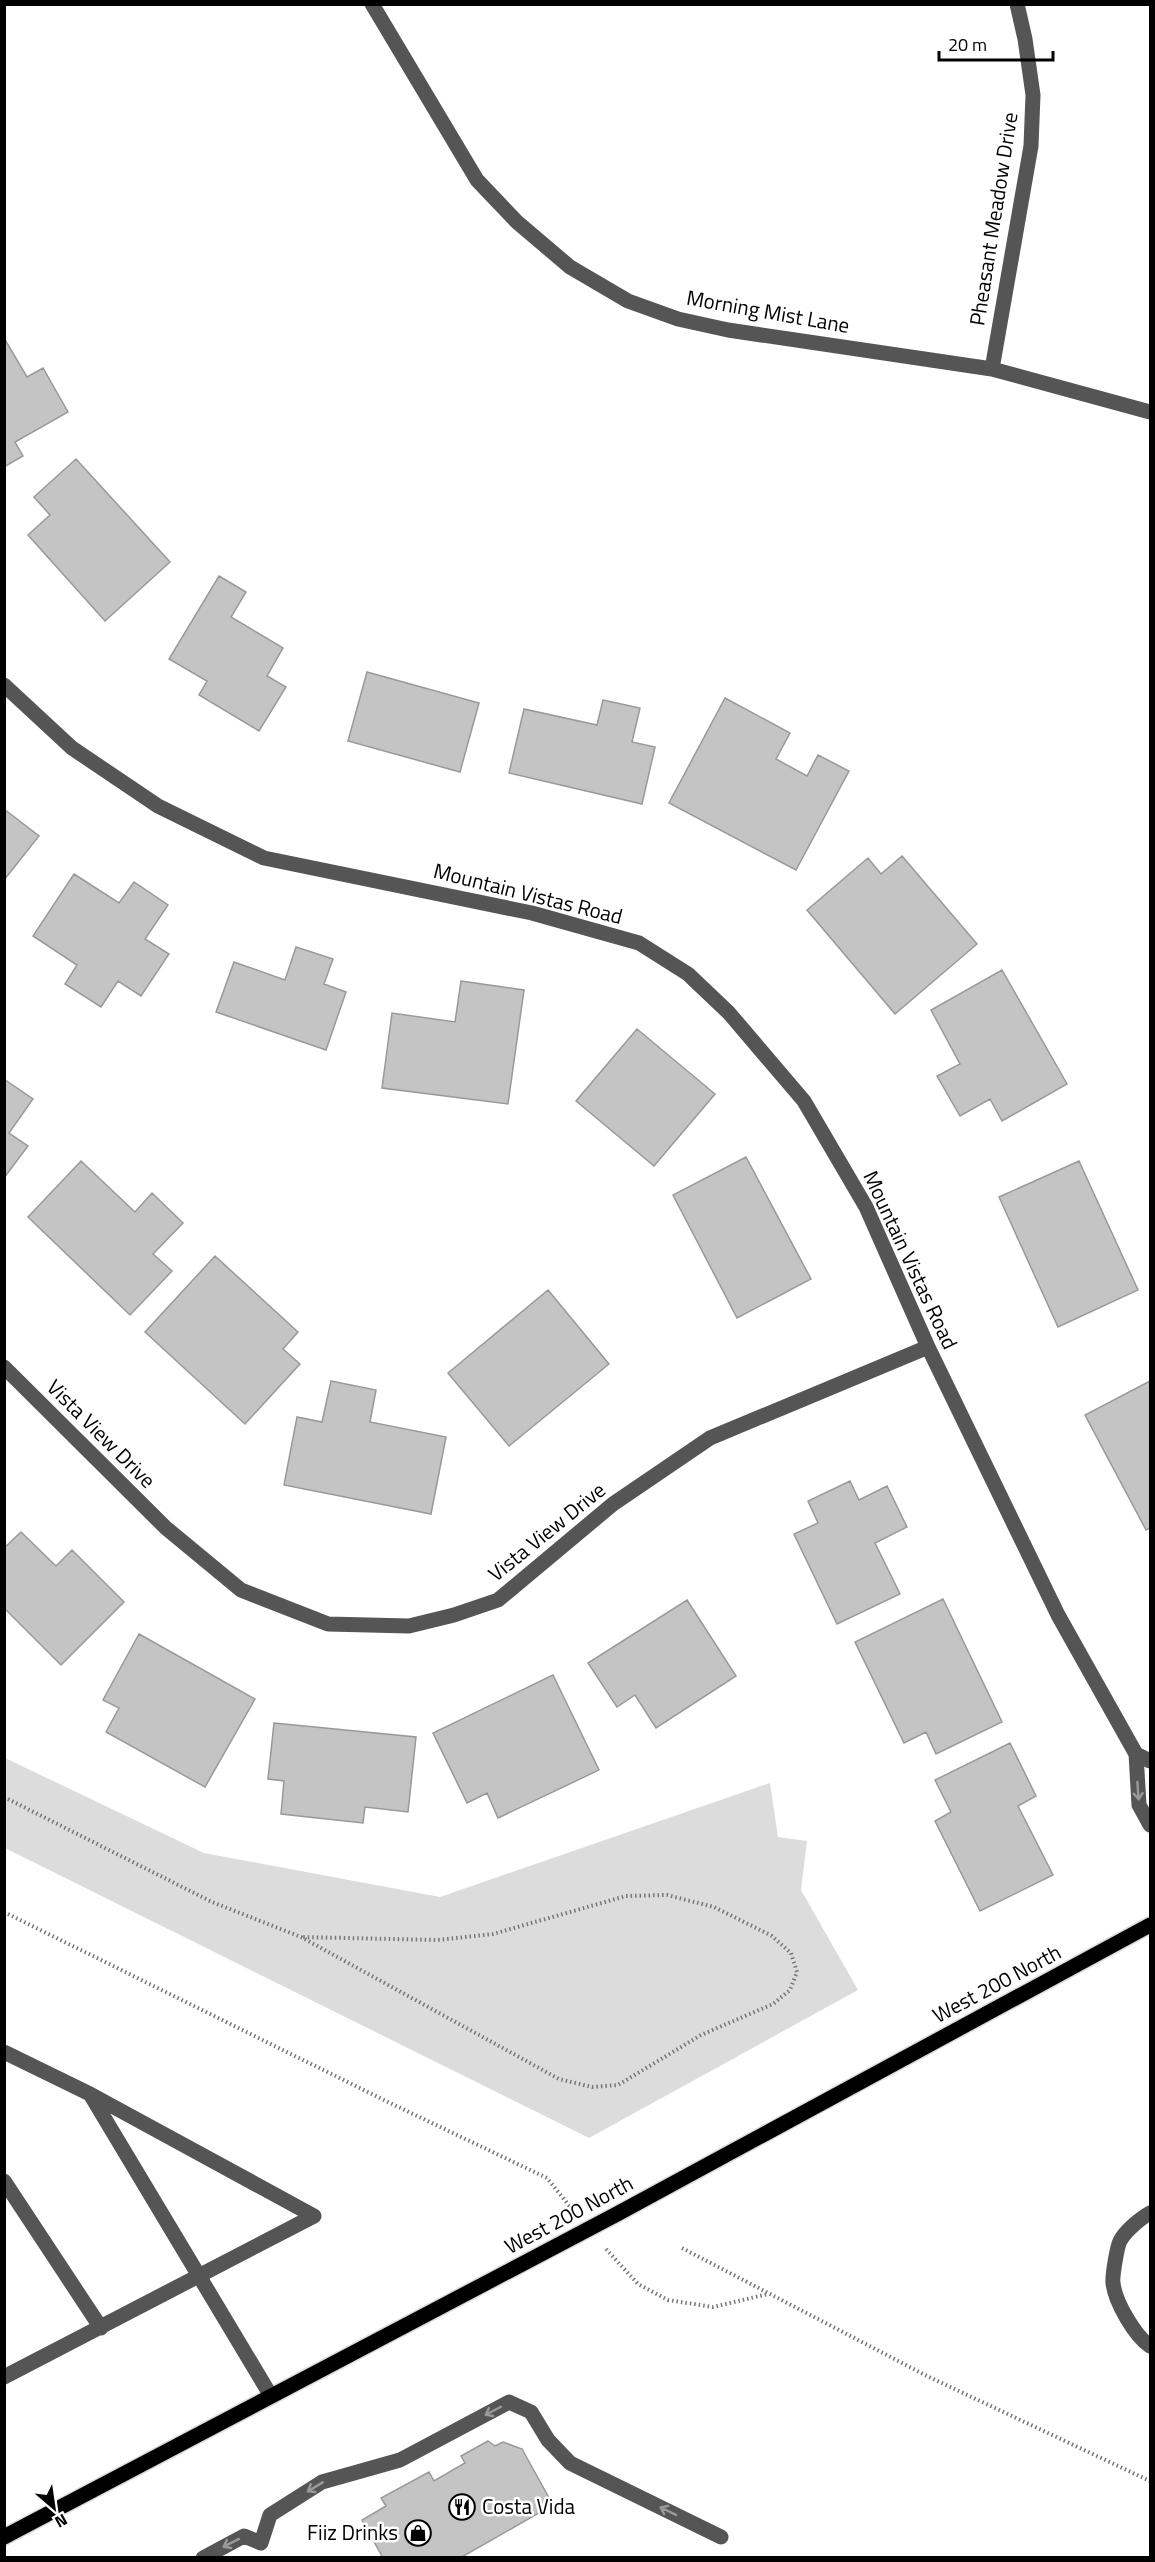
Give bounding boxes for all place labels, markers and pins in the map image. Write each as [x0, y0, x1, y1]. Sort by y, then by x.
place label: Costa Vida [482, 2490, 576, 2522]
restaurant icon: Costa Vida [447, 2492, 477, 2522]
place label: Fiiz Drinks [307, 2516, 398, 2548]
shop icon: Fiiz Drinks [403, 2518, 433, 2548]

